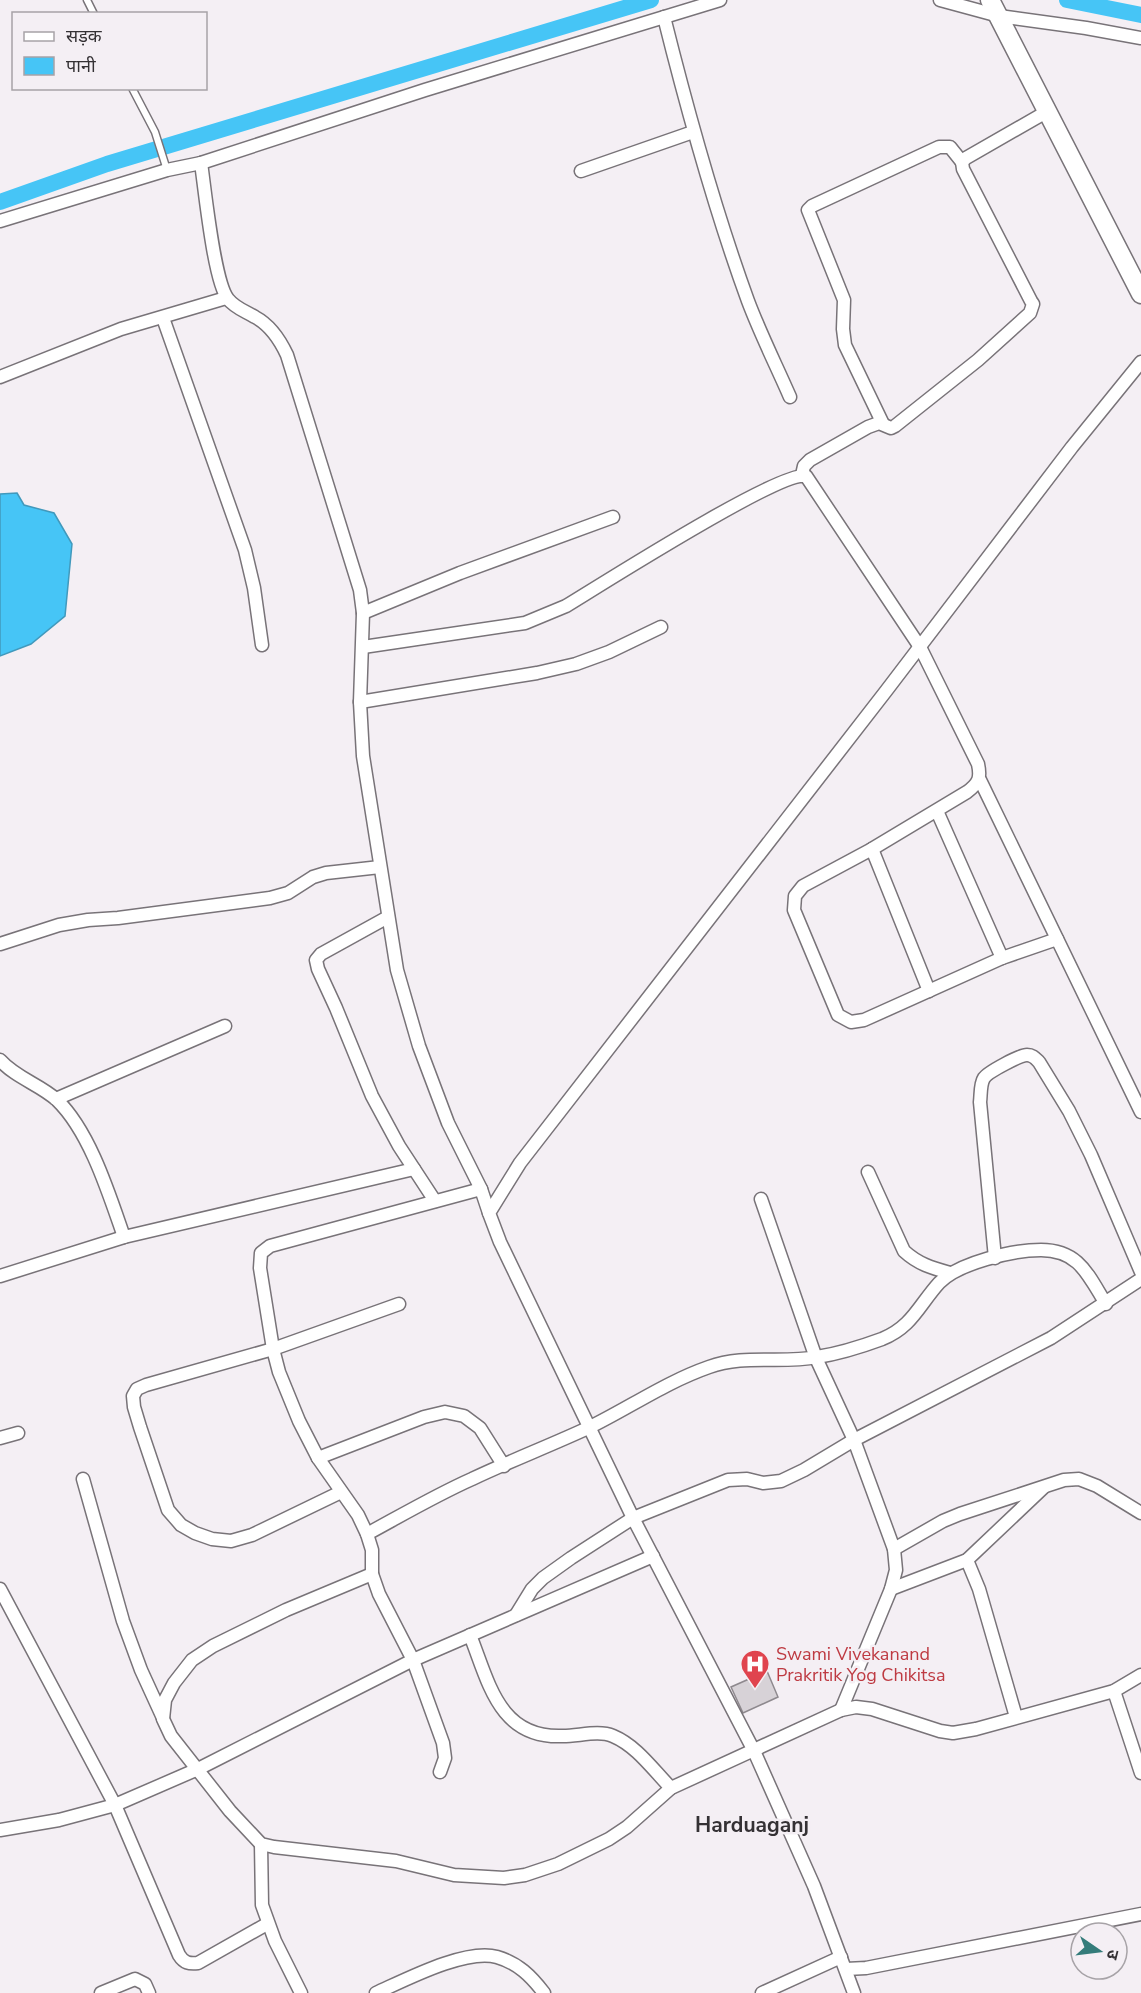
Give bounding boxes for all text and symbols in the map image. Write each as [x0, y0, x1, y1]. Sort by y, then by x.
legend [12, 12, 207, 90]
text: सड़क [66, 24, 103, 48]
text: पानी [66, 54, 96, 78]
place label: Swami Vivekanand Prakritik Yog Chikitsa [776, 1642, 946, 1687]
hospital icon: Swami Vivekanand Prakritik Yog Chikitsa [739, 1648, 771, 1690]
district label: Harduaganj [695, 1811, 809, 1839]
north arrow [1069, 1921, 1129, 1981]
text: उ [1101, 1947, 1124, 1962]

